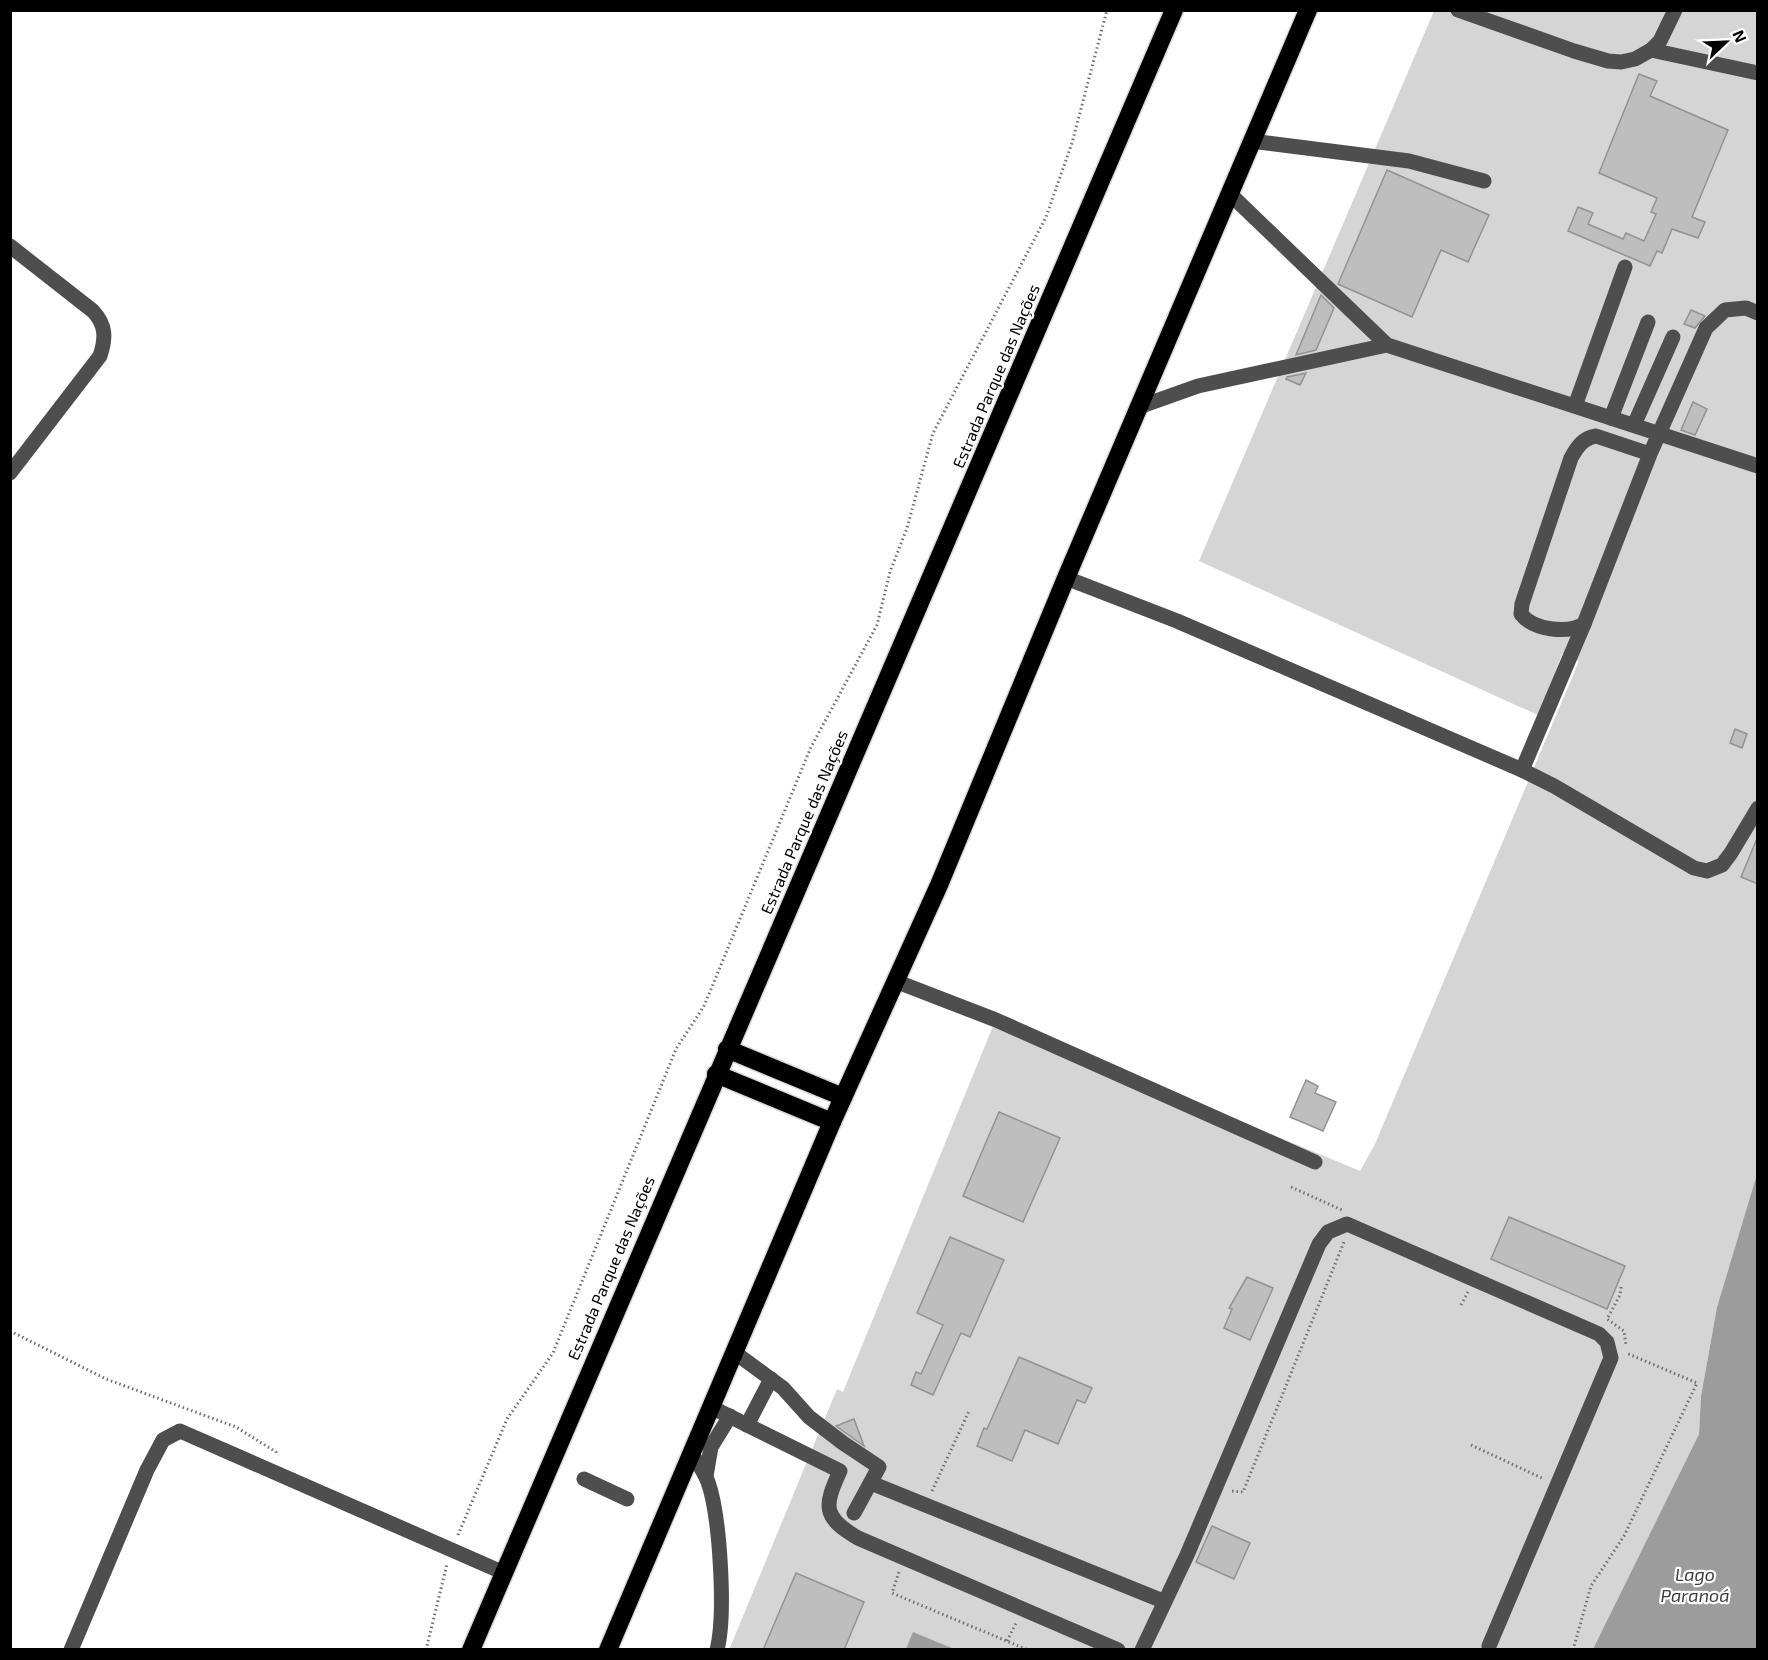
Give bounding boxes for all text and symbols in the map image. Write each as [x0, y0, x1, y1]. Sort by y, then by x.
north arrow [1696, 12, 1756, 72]
text: N [1729, 27, 1751, 45]
street label: Estrada Parque das Nações [948, 281, 1044, 471]
street label: Estrada Parque das Nações [756, 727, 852, 917]
street label: Estrada Parque das Nações [563, 1173, 659, 1363]
water label: Lago Paranoá [1660, 1563, 1730, 1606]

